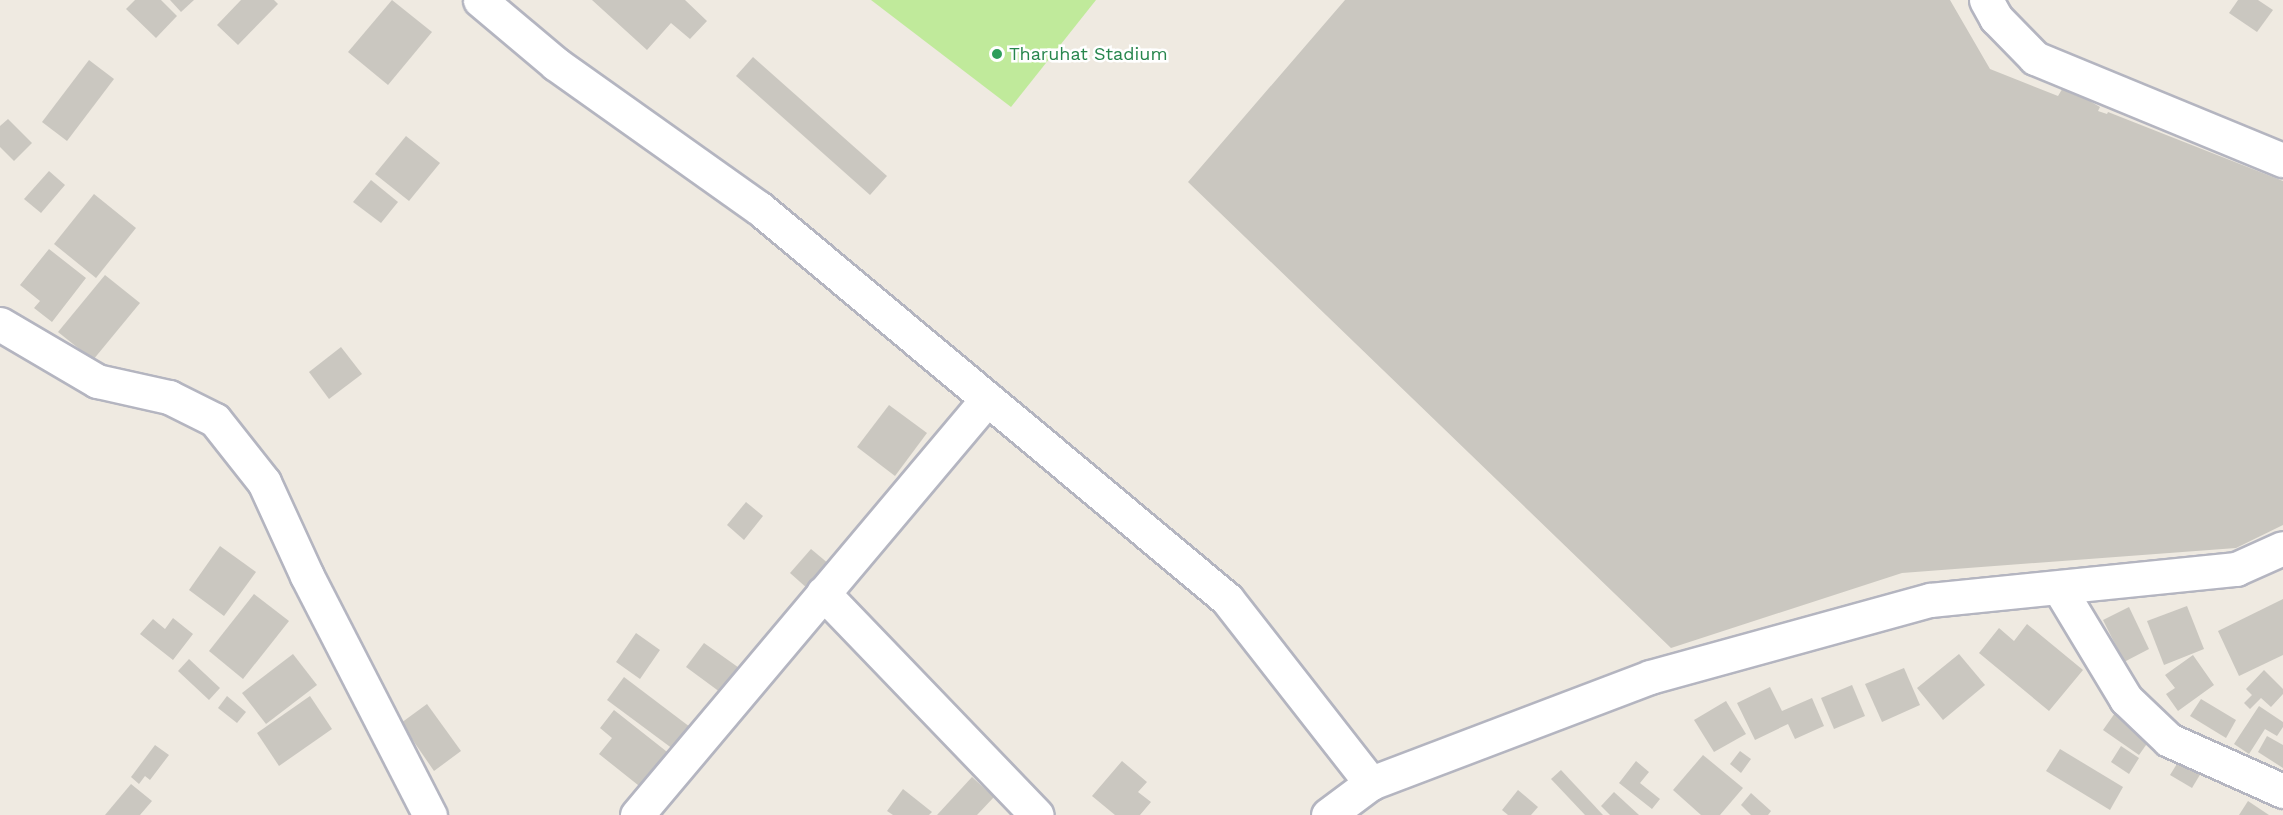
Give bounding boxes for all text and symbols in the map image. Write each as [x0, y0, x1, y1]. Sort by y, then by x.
place label: Tharuhat Stadium [1009, 43, 1168, 65]
marker: Tharuhat Stadium [990, 47, 1004, 61]

